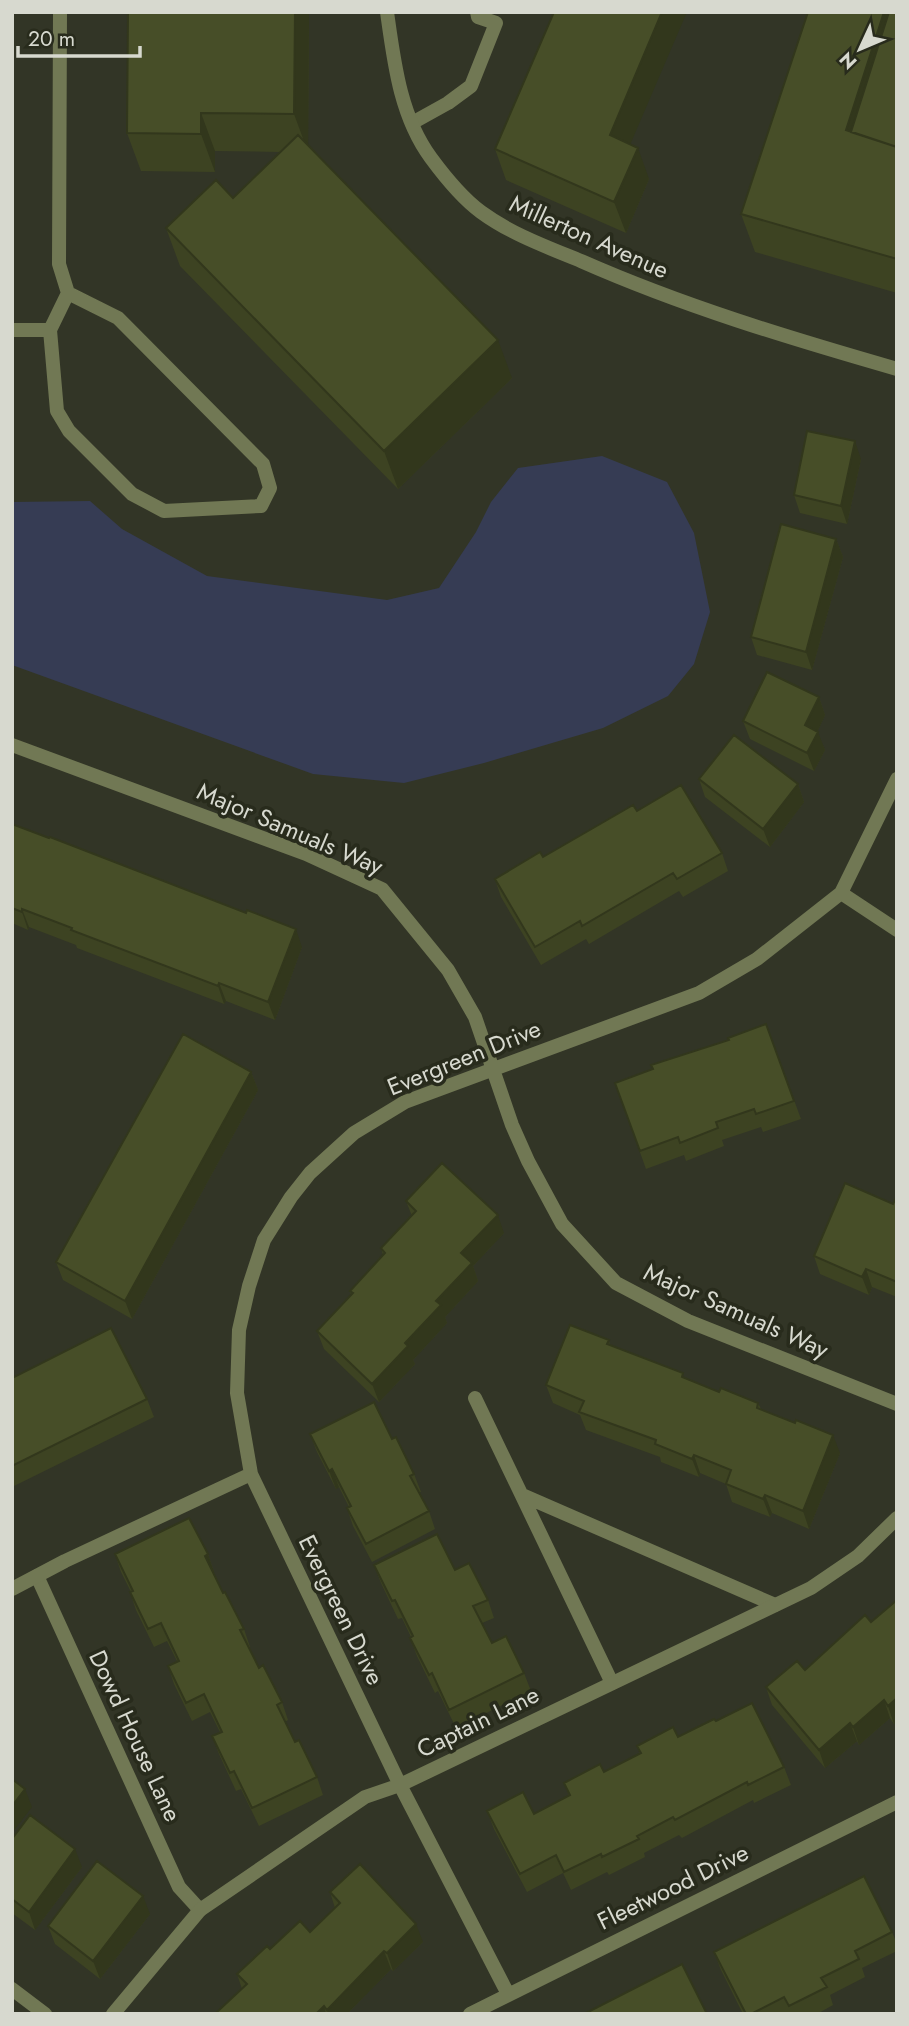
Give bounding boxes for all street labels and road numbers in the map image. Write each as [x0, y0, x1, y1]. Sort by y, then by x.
street label: Millerton Avenue [504, 186, 674, 287]
street label: Major Samuals Way [192, 774, 389, 884]
street label: Evergreen Drive [382, 1011, 546, 1104]
street label: Major Samuals Way [638, 1254, 835, 1367]
street label: Evergreen Drive [290, 1529, 393, 1691]
street label: Dowd House Lane [80, 1644, 191, 1827]
street label: Captain Lane [411, 1677, 545, 1766]
street label: Fleetwood Drive [591, 1835, 754, 1938]

